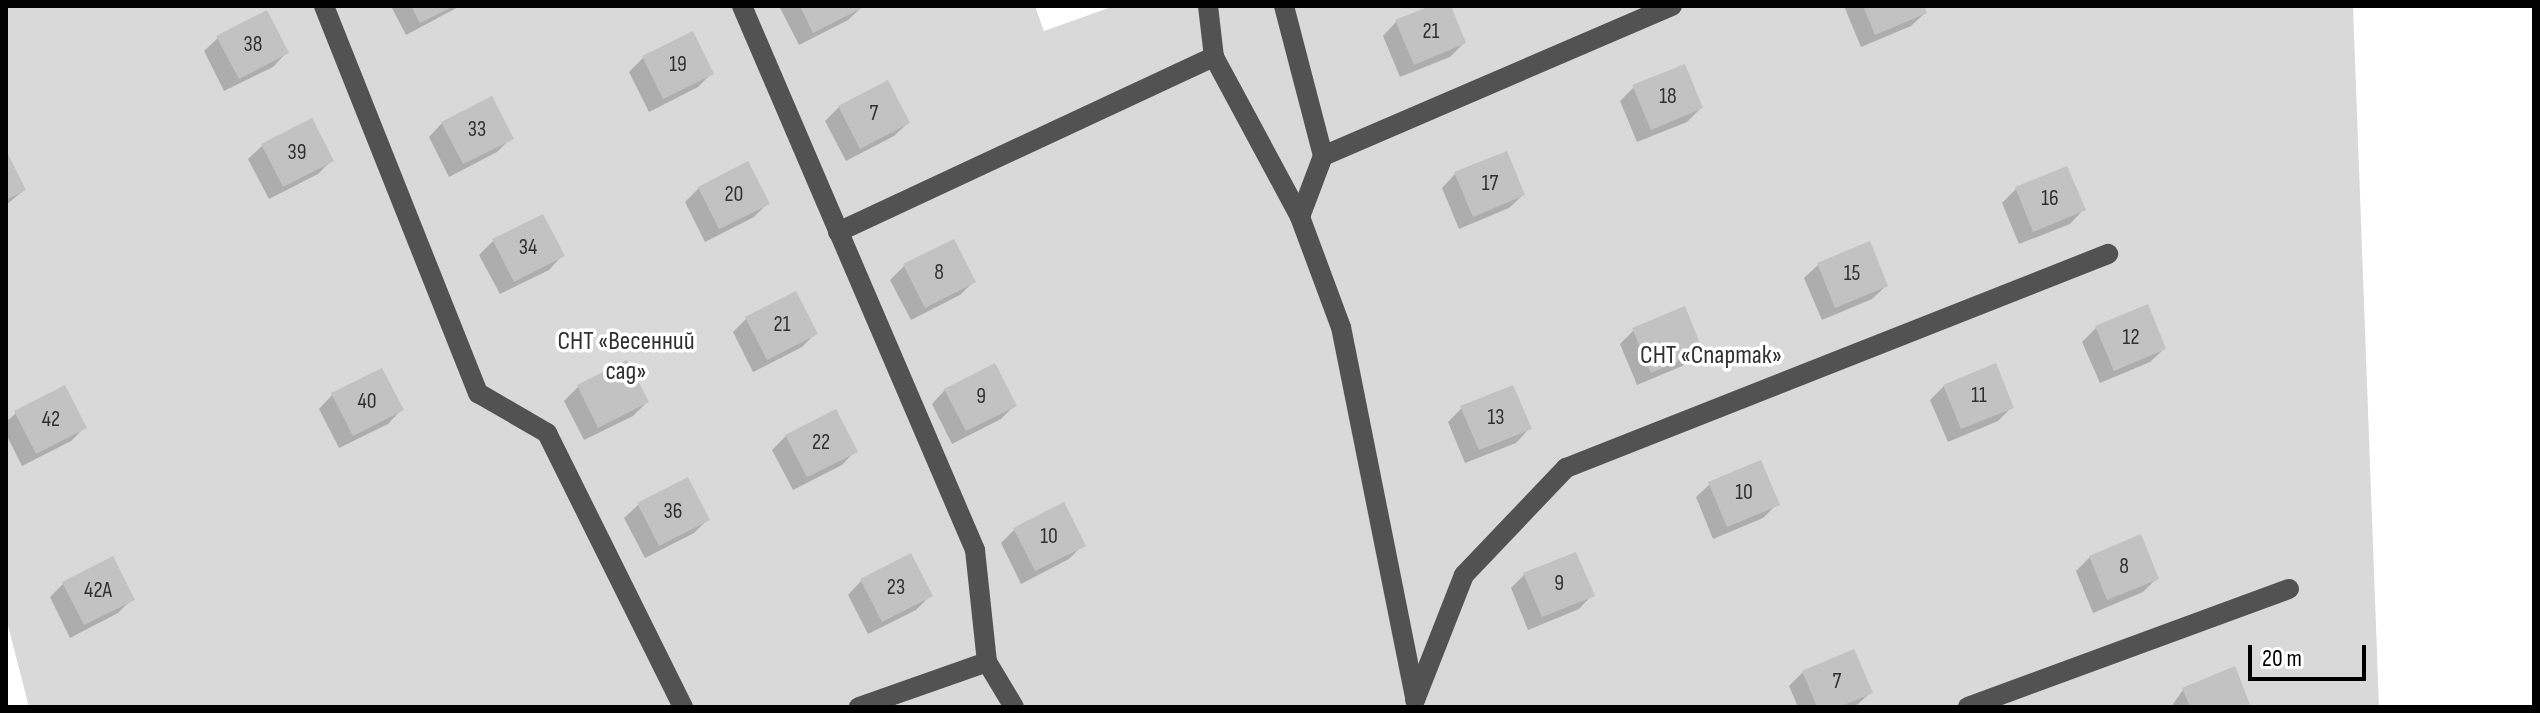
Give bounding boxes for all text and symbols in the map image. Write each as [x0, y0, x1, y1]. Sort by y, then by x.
house number: 21 [1423, 19, 1439, 45]
house number: 38 [244, 32, 262, 58]
house number: 19 [669, 52, 687, 78]
house number: 18 [1659, 84, 1677, 110]
house number: 7 [870, 101, 878, 127]
house number: 33 [468, 117, 486, 143]
house number: 39 [288, 140, 306, 166]
house number: 17 [1482, 171, 1498, 197]
house number: 20 [725, 182, 743, 208]
house number: 16 [2041, 186, 2059, 212]
house number: 34 [519, 235, 537, 261]
house number: 8 [934, 260, 944, 286]
house number: 15 [1844, 261, 1860, 287]
house number: 21 [774, 312, 790, 338]
house number: 12 [2122, 325, 2140, 351]
park label: СНТ «Весенний сад» [557, 326, 695, 388]
park label: СНТ «Спартак» [1640, 340, 1782, 372]
house number: 11 [1971, 383, 1987, 409]
house number: 9 [976, 384, 986, 410]
house number: 40 [357, 389, 377, 415]
house number: 13 [1488, 405, 1504, 431]
house number: 42 [42, 407, 60, 433]
house number: 22 [812, 430, 830, 456]
house number: 10 [1735, 480, 1753, 506]
house number: 36 [664, 499, 682, 525]
house number: 10 [1040, 524, 1058, 550]
house number: 8 [2119, 554, 2129, 580]
house number: 9 [1554, 571, 1564, 597]
house number: 23 [887, 575, 905, 601]
house number: 42А [84, 578, 112, 604]
scale bar [2252, 629, 2370, 679]
text: 20 m [2262, 644, 2302, 673]
house number: 7 [1833, 669, 1841, 695]

